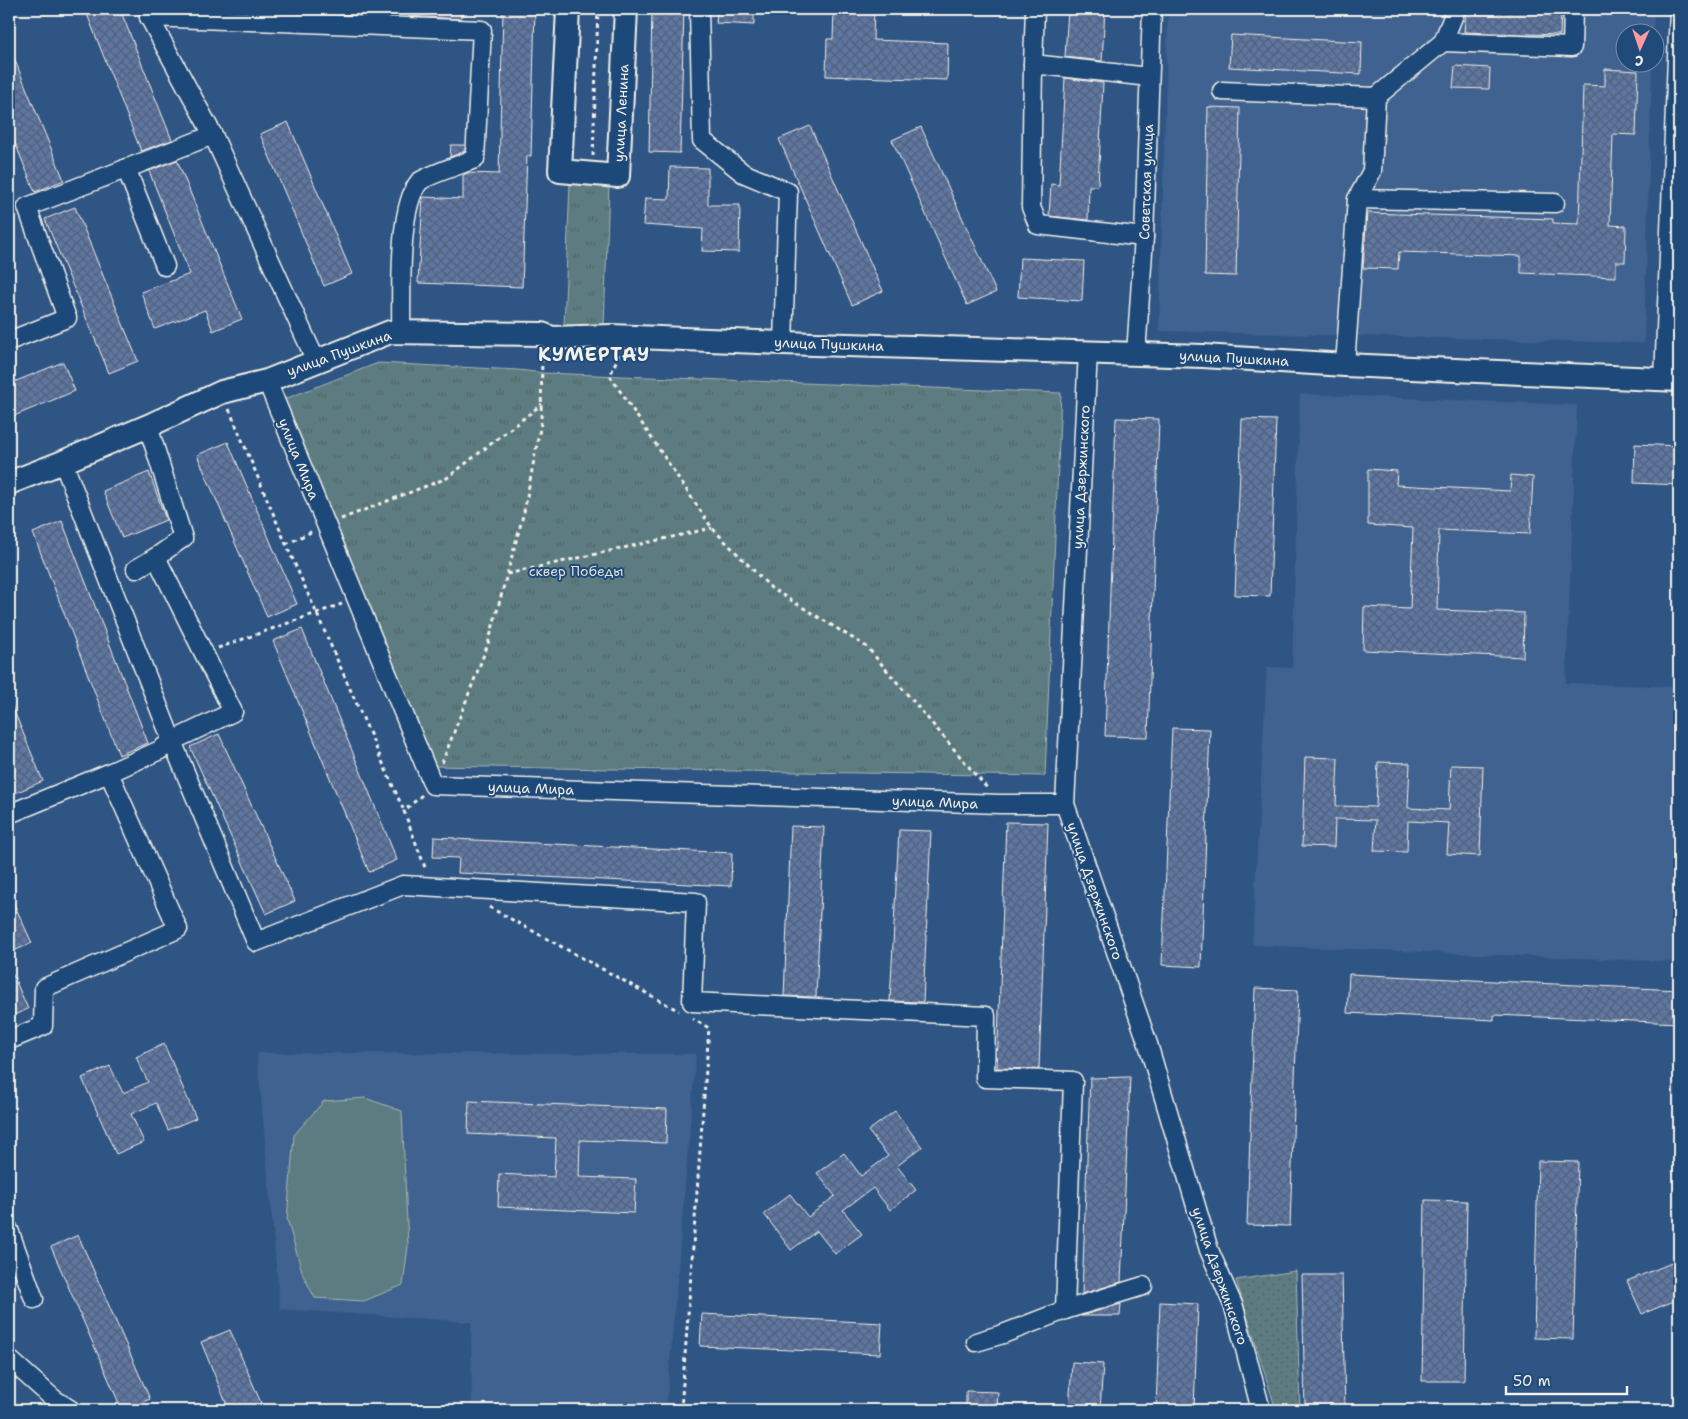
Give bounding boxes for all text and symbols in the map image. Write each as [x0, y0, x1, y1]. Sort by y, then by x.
north arrow [1616, 22, 1666, 72]
text: С [1635, 52, 1644, 70]
street label: улица Ленина [609, 63, 633, 163]
street label: Советская улица [1135, 124, 1157, 240]
street label: улица Пушкина [284, 326, 394, 380]
street label: улица Пушкина [774, 333, 884, 355]
district label: КУМЕРТАУ [538, 342, 650, 367]
street label: улица Пушкина [1179, 346, 1290, 370]
street label: улица Дзержинского [1068, 404, 1094, 550]
street label: улица Мира [274, 416, 324, 503]
park label: сквер Победы [529, 562, 623, 580]
street label: улица Мира [488, 777, 575, 799]
street label: улица Мира [892, 791, 979, 813]
street label: улица Дзержинского [1063, 820, 1127, 962]
street label: улица Дзержинского [1188, 1205, 1252, 1347]
scale bar [1506, 1364, 1627, 1396]
text: 50 m [1513, 1371, 1551, 1391]

